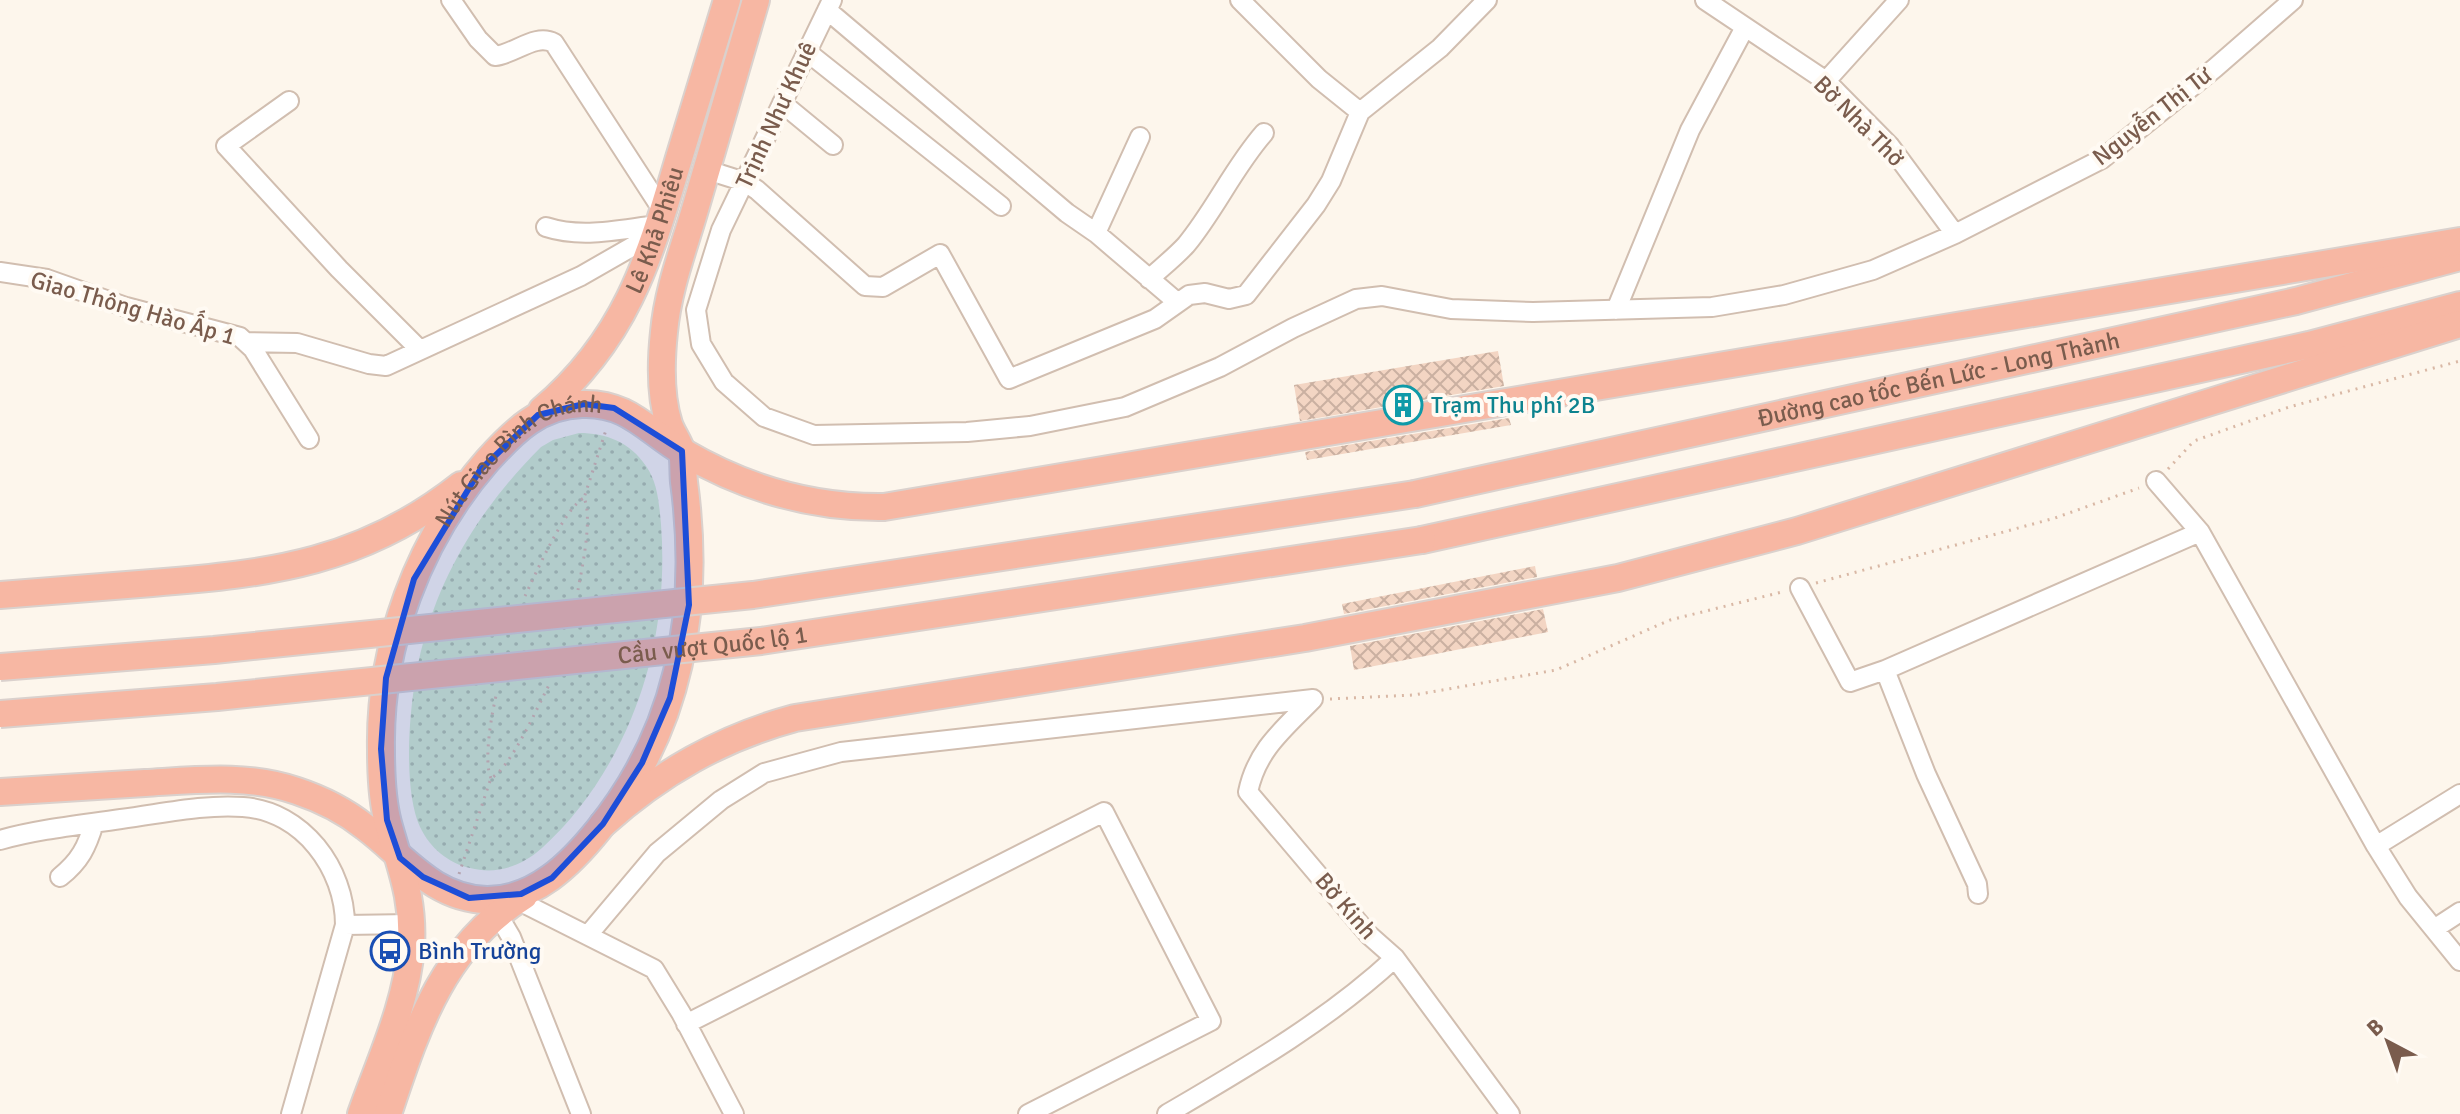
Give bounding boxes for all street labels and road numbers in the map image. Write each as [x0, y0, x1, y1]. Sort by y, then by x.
street label: Trịnh Như Khuê [729, 37, 823, 193]
street label: Nguyễn Thị Tư [2086, 60, 2218, 172]
street label: Bờ Nhà Thờ [1807, 69, 1911, 173]
street label: Lê Khả Phiêu [619, 163, 691, 298]
street label: Giao Thông Hào Ấp 1 [27, 262, 240, 352]
street label: Đường cao tốc Bến Lức - Long Thành [1755, 325, 2123, 434]
street label: Nút Giao Bình Chánh [428, 389, 604, 533]
street label: Cầu vượt Quốc lộ 1 [616, 619, 810, 671]
street label: Bờ Kinh [1309, 866, 1383, 946]

